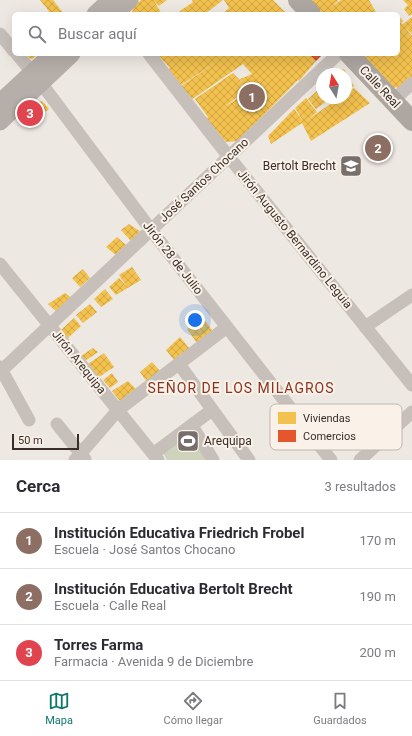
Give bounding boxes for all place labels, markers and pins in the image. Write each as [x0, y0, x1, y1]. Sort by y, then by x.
pin: 1 [239, 82, 265, 112]
pin: 3 [17, 98, 43, 128]
pin: 2 [365, 133, 391, 163]
school or university icon: Bertolt Brecht [338, 153, 364, 179]
place label: Bertolt Brecht [263, 159, 336, 173]
sports icon: Arequipa [175, 428, 201, 454]
place label: Arequipa [204, 434, 252, 448]

